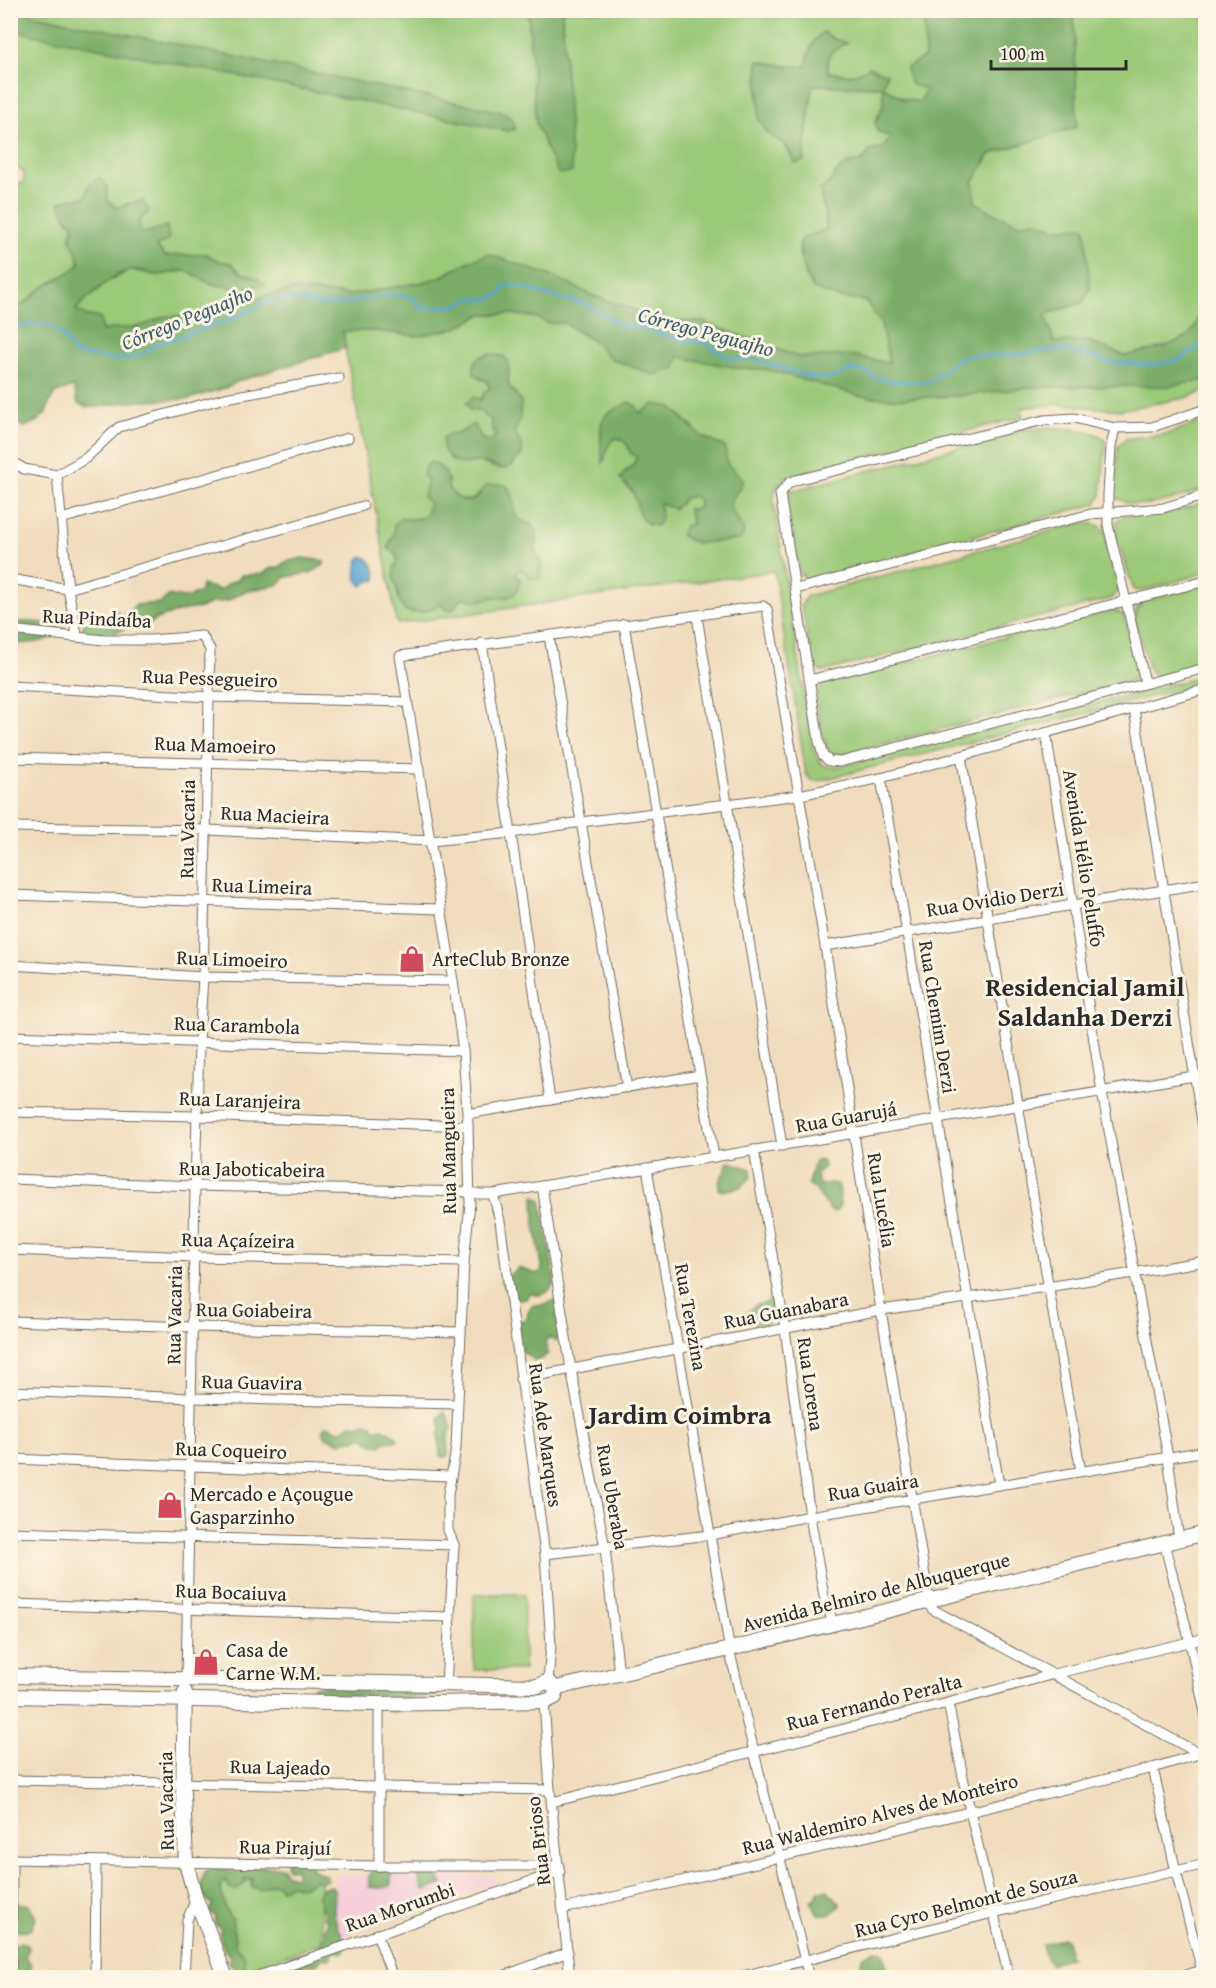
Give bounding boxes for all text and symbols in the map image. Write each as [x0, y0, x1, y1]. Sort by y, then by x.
scale bar [991, 33, 1126, 71]
text: 100 m [1000, 40, 1045, 67]
water label: Córrego Peguajho [116, 277, 257, 358]
water label: Córrego Peguajho [635, 299, 777, 365]
street label: Rua Pindaíba [42, 600, 153, 635]
street label: Rua Pessegueiro [142, 661, 278, 694]
street label: Rua Mamoeiro [154, 728, 276, 761]
street label: Avenida Hélio Peluffo [1056, 767, 1113, 949]
street label: Rua Vacaria [171, 779, 202, 879]
street label: Rua Macieira [220, 797, 331, 832]
street label: Rua Limeira [211, 869, 313, 902]
street label: Rua Ovidio Derzi [924, 873, 1066, 924]
street label: Rua Chemim Derzi [912, 938, 965, 1096]
street label: Rua Limoeiro [176, 942, 288, 975]
shop icon: ArteClub Bronze [397, 944, 427, 974]
place label: ArteClub Bronze [432, 944, 570, 973]
district label: Residencial Jamil Saldanha Derzi [985, 967, 1185, 1036]
street label: Rua Carambola [174, 1008, 301, 1041]
street label: Rua Laranjeira [179, 1083, 302, 1116]
street label: Rua Mangueira [432, 1087, 463, 1215]
street label: Rua Guarujá [793, 1093, 899, 1140]
street label: Rua Lucélia [861, 1150, 904, 1250]
street label: Rua Jaboticabeira [179, 1153, 326, 1184]
street label: Rua Açaízeira [181, 1224, 296, 1255]
street label: Rua Terezina [668, 1261, 715, 1373]
street label: Rua Vacaria [158, 1265, 189, 1365]
street label: Rua Guanabara [721, 1283, 851, 1336]
street label: Rua Goiabeira [196, 1294, 313, 1325]
street label: Rua Lorena [791, 1335, 832, 1433]
street label: Rua Ade Marques [522, 1361, 571, 1509]
street label: Rua Guavira [201, 1366, 303, 1397]
district label: Jardim Coimbra [584, 1395, 772, 1434]
street label: Rua Coqueiro [175, 1433, 287, 1466]
street label: Rua Uberaba [590, 1442, 637, 1552]
street label: Rua Guaira [826, 1465, 921, 1508]
place label: Mercado e Açougue Gasparzinho [190, 1479, 353, 1531]
shop icon: Mercado e Açougue Gasparzinho [155, 1490, 185, 1520]
street label: Avenida Belmiro de Albuquerque [739, 1544, 1013, 1639]
street label: Rua Bocaiuva [175, 1575, 288, 1608]
place label: Casa de Carne W.M. [226, 1635, 321, 1687]
shop icon: Casa de Carne W.M. [191, 1647, 221, 1677]
street label: Rua Fernando Peralta [783, 1666, 965, 1737]
street label: Rua Vacaria [150, 1751, 181, 1851]
street label: Rua Lajeado [230, 1751, 330, 1782]
street label: Rua Waldemiro Alves de Monteiro [739, 1765, 1021, 1862]
street label: Rua Brioso [518, 1795, 557, 1887]
street label: Rua Pirajuí [239, 1831, 332, 1862]
street label: Rua Cyro Belmont de Souza [851, 1861, 1081, 1944]
street label: Rua Morumbi [341, 1874, 459, 1939]

